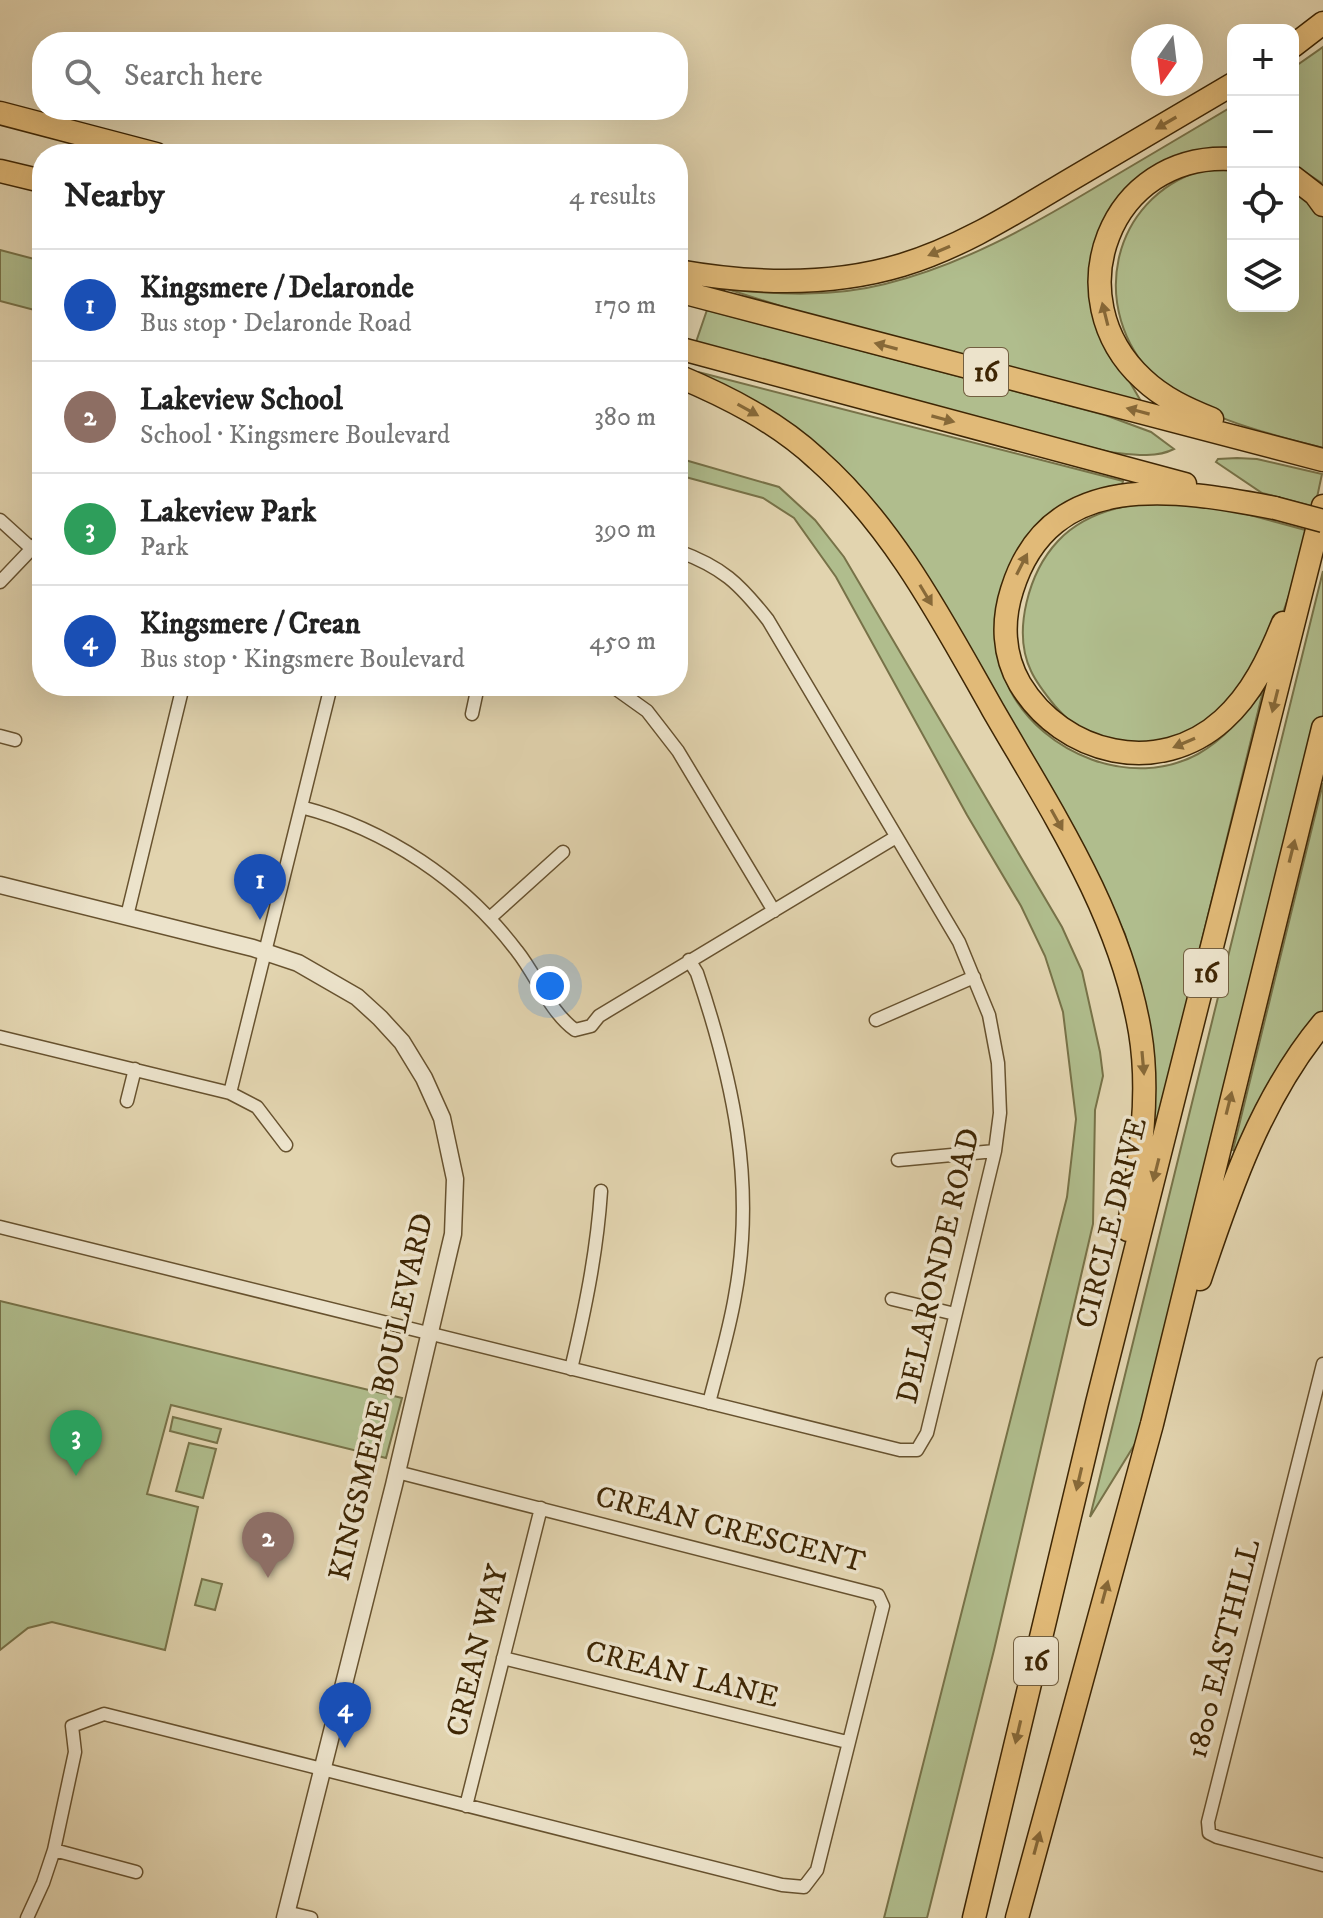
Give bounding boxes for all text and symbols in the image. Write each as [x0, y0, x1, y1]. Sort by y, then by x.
north arrow [1131, 24, 1203, 96]
map controls [1227, 24, 1299, 312]
button: + [1227, 24, 1299, 96]
search box [32, 32, 688, 120]
icon: search [60, 54, 104, 98]
text: Search here [124, 58, 263, 95]
button: − [1227, 96, 1299, 168]
one-way arrow [1155, 116, 1177, 130]
button: locate [1227, 168, 1299, 240]
text: Nearby [64, 175, 165, 217]
text: 4 results [569, 180, 656, 213]
button: layers [1227, 240, 1299, 312]
one-way arrow [927, 244, 951, 257]
text: Kingsmere / Delaronde [140, 270, 414, 307]
text: 1 [85, 289, 95, 322]
text: 170 m [594, 289, 656, 322]
one-way arrow [1098, 301, 1111, 326]
text: Bus stop · Delaronde Road [140, 307, 411, 340]
one-way arrow [874, 339, 899, 351]
road number: 16 [964, 348, 1008, 396]
text: Lakeview School [140, 382, 343, 419]
text: 2 [84, 401, 96, 434]
text: 380 m [594, 401, 656, 434]
one-way arrow [737, 402, 759, 416]
one-way arrow [1125, 405, 1150, 417]
one-way arrow [931, 413, 955, 426]
text: School · Kingsmere Boulevard [140, 419, 450, 452]
text: Lakeview Park [140, 494, 316, 531]
text: 3 [85, 513, 95, 546]
text: 390 m [594, 513, 656, 546]
text: Park [140, 531, 189, 564]
one-way arrow [1015, 553, 1029, 576]
one-way arrow [919, 584, 933, 606]
text: Kingsmere / Crean [140, 606, 360, 643]
text: 4 [83, 625, 97, 658]
text: 450 m [589, 625, 656, 658]
text: Bus stop · Kingsmere Boulevard [140, 643, 465, 676]
one-way arrow [1269, 688, 1281, 713]
one-way arrow [1172, 737, 1196, 750]
one-way arrow [1049, 809, 1063, 831]
one-way arrow [1287, 839, 1299, 864]
pin: 1 [234, 854, 286, 920]
road number: 16 [1184, 949, 1228, 997]
your location [530, 966, 570, 1006]
one-way arrow [1137, 1051, 1150, 1076]
one-way arrow [1224, 1091, 1236, 1116]
street label: CIRCLE DRIVE [1068, 1114, 1156, 1332]
street label: DELARONDE ROAD [889, 1125, 989, 1407]
one-way arrow [1150, 1157, 1162, 1182]
street label: KINGSMERE BOULEVARD [322, 1210, 442, 1584]
pin: 3 [50, 1410, 102, 1476]
one-way arrow [1072, 1467, 1085, 1492]
street label: CREAN CRESCENT [591, 1479, 869, 1581]
pin: 2 [242, 1512, 294, 1578]
street label: 1800 EASTHILL [1179, 1535, 1269, 1762]
street label: CREAN WAY [439, 1560, 517, 1741]
one-way arrow [1100, 1579, 1112, 1604]
street label: CREAN LANE [581, 1633, 783, 1717]
road number: 16 [1014, 1637, 1058, 1685]
pin: 4 [319, 1682, 371, 1748]
one-way arrow [1012, 1719, 1024, 1744]
one-way arrow [1032, 1830, 1044, 1855]

